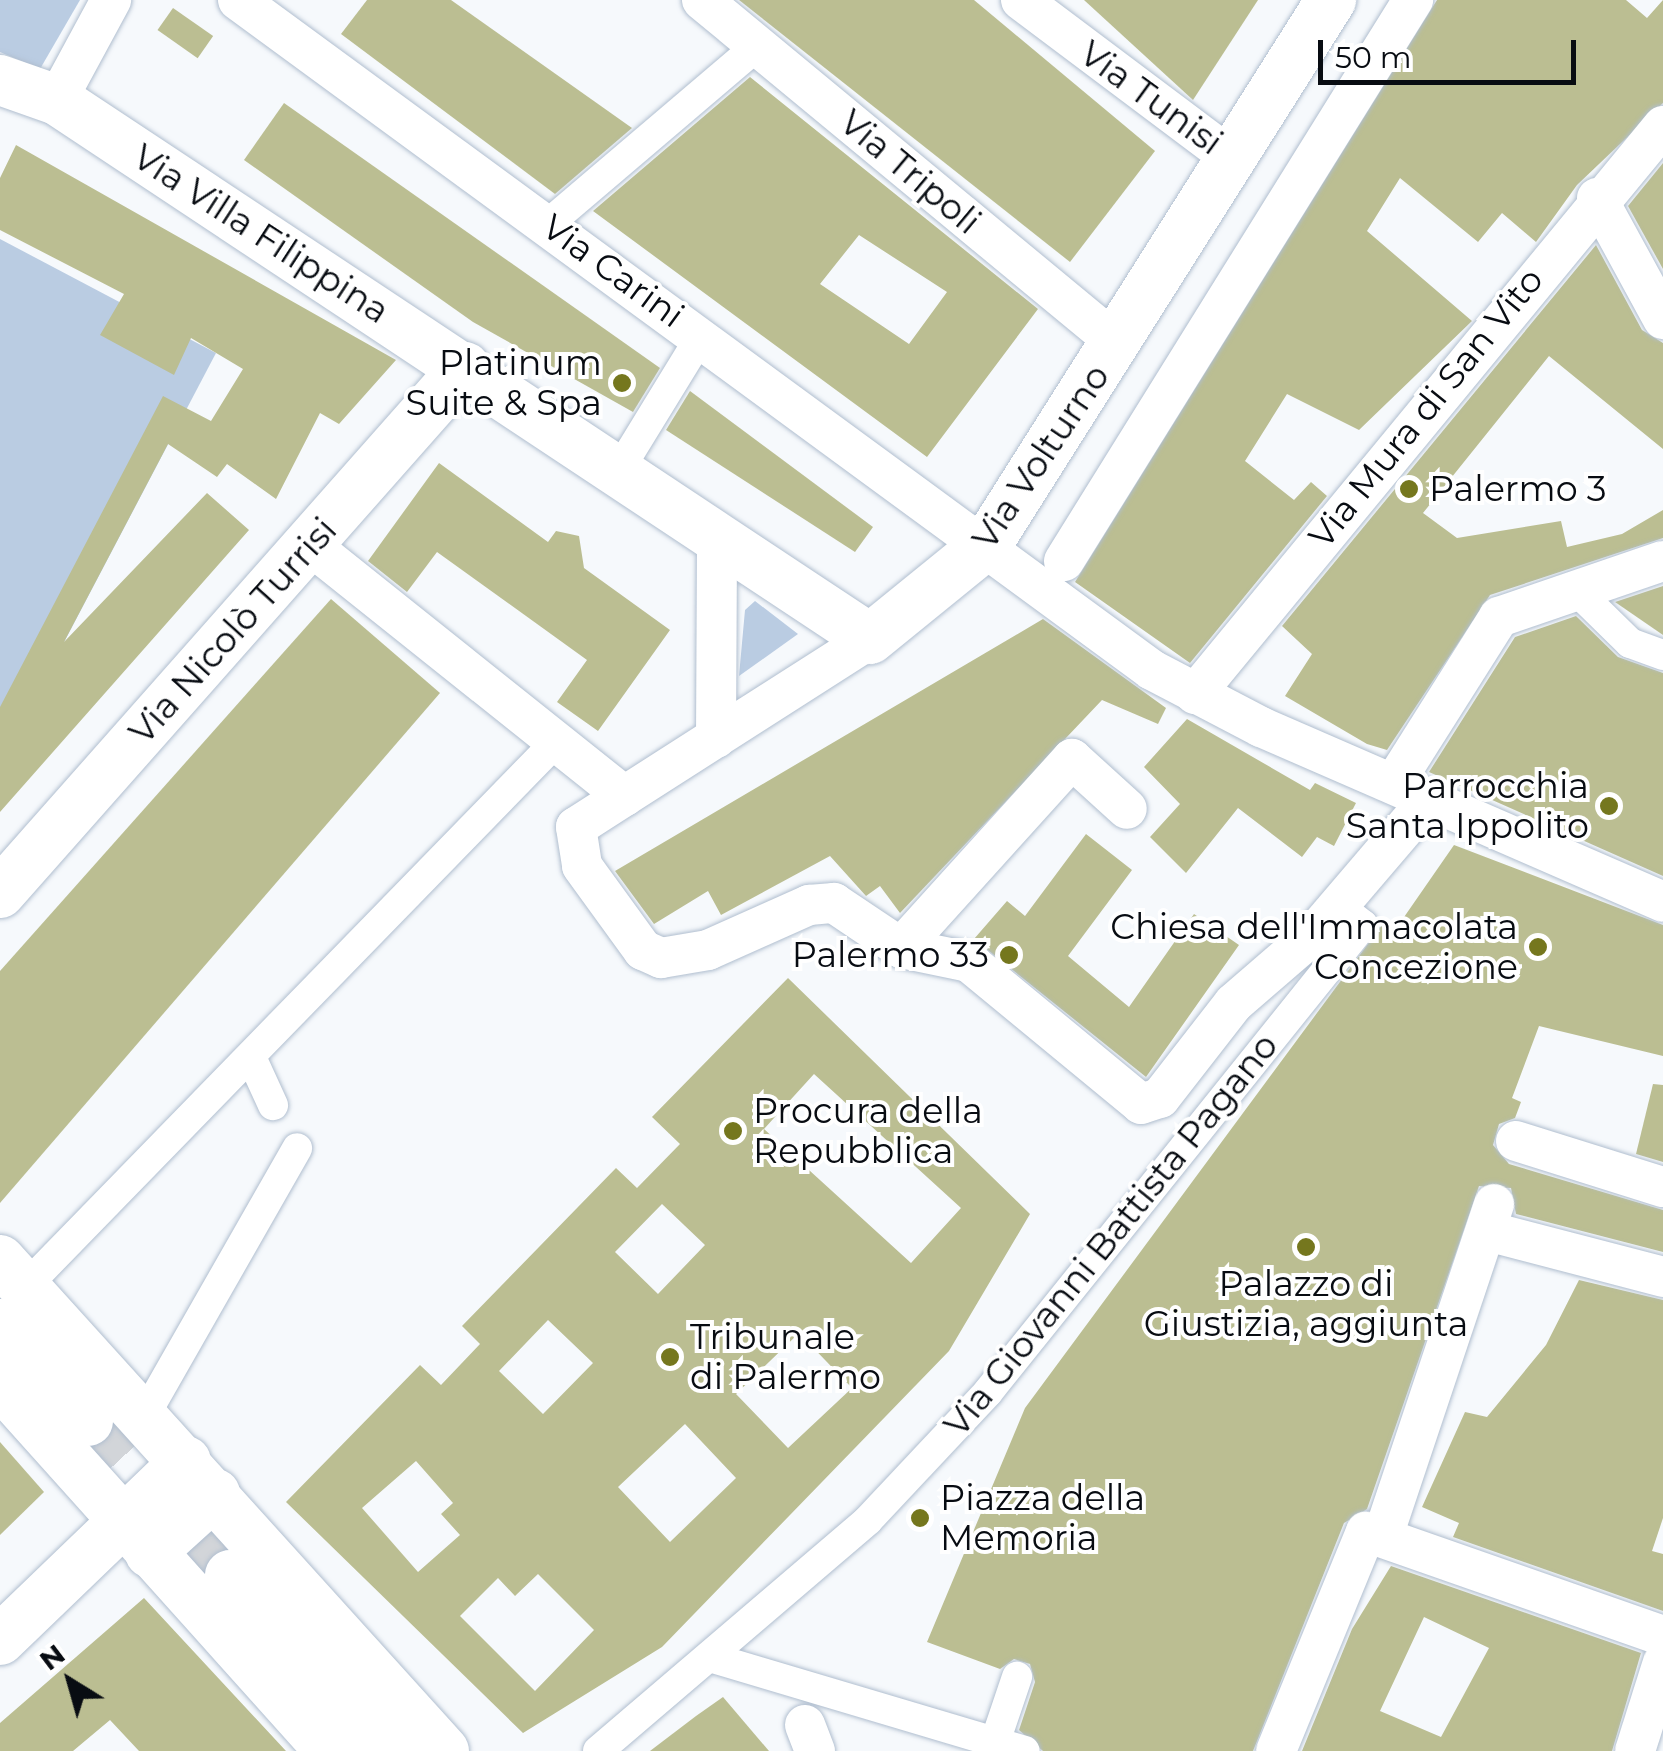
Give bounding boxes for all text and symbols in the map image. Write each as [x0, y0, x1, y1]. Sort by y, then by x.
scale bar [1323, 20, 1580, 82]
street label: Via Tunisi [1072, 32, 1230, 164]
text: 50 m [1335, 39, 1412, 76]
street label: Via Tripoli [831, 101, 989, 243]
street label: Via Villa Filippina [125, 136, 397, 332]
street label: Via Carini [534, 206, 692, 336]
street label: Via Mura di San Vito [1300, 259, 1552, 557]
place label: Platinum Suite & Spa [406, 342, 602, 424]
street label: Via Volturno [964, 357, 1118, 557]
marker: Platinum Suite & Spa [611, 372, 633, 394]
place label: Palermo 3 [1429, 468, 1607, 510]
marker: Palermo 3 [1398, 478, 1420, 500]
street label: Via Nicolò Turrisi [121, 509, 345, 753]
place label: Parrocchia Santa Ippolito [1346, 765, 1589, 847]
marker: Parrocchia Santa Ippolito [1598, 795, 1620, 817]
place label: Chiesa dell'Immacolata Concezione [1110, 906, 1518, 988]
place label: Palermo 33 [792, 934, 989, 976]
marker: Chiesa dell'Immacolata Concezione [1527, 936, 1549, 958]
marker: Palermo 33 [998, 944, 1020, 966]
street label: Via Giovanni Battista Pagano [935, 1025, 1287, 1445]
place label: Procura della Repubblica [753, 1090, 983, 1172]
marker: Procura della Repubblica [722, 1120, 744, 1142]
marker: Palazzo di Giustizia, aggiunta [1295, 1236, 1317, 1258]
place label: Palazzo di Giustizia, aggiunta [1144, 1263, 1468, 1345]
place label: Tribunale di Palermo [690, 1316, 881, 1398]
marker: Tribunale di Palermo [659, 1346, 681, 1368]
place label: Piazza della Memoria [940, 1477, 1145, 1559]
marker: Piazza della Memoria [909, 1507, 931, 1529]
north arrow [20, 1631, 120, 1731]
text: N [33, 1637, 71, 1677]

